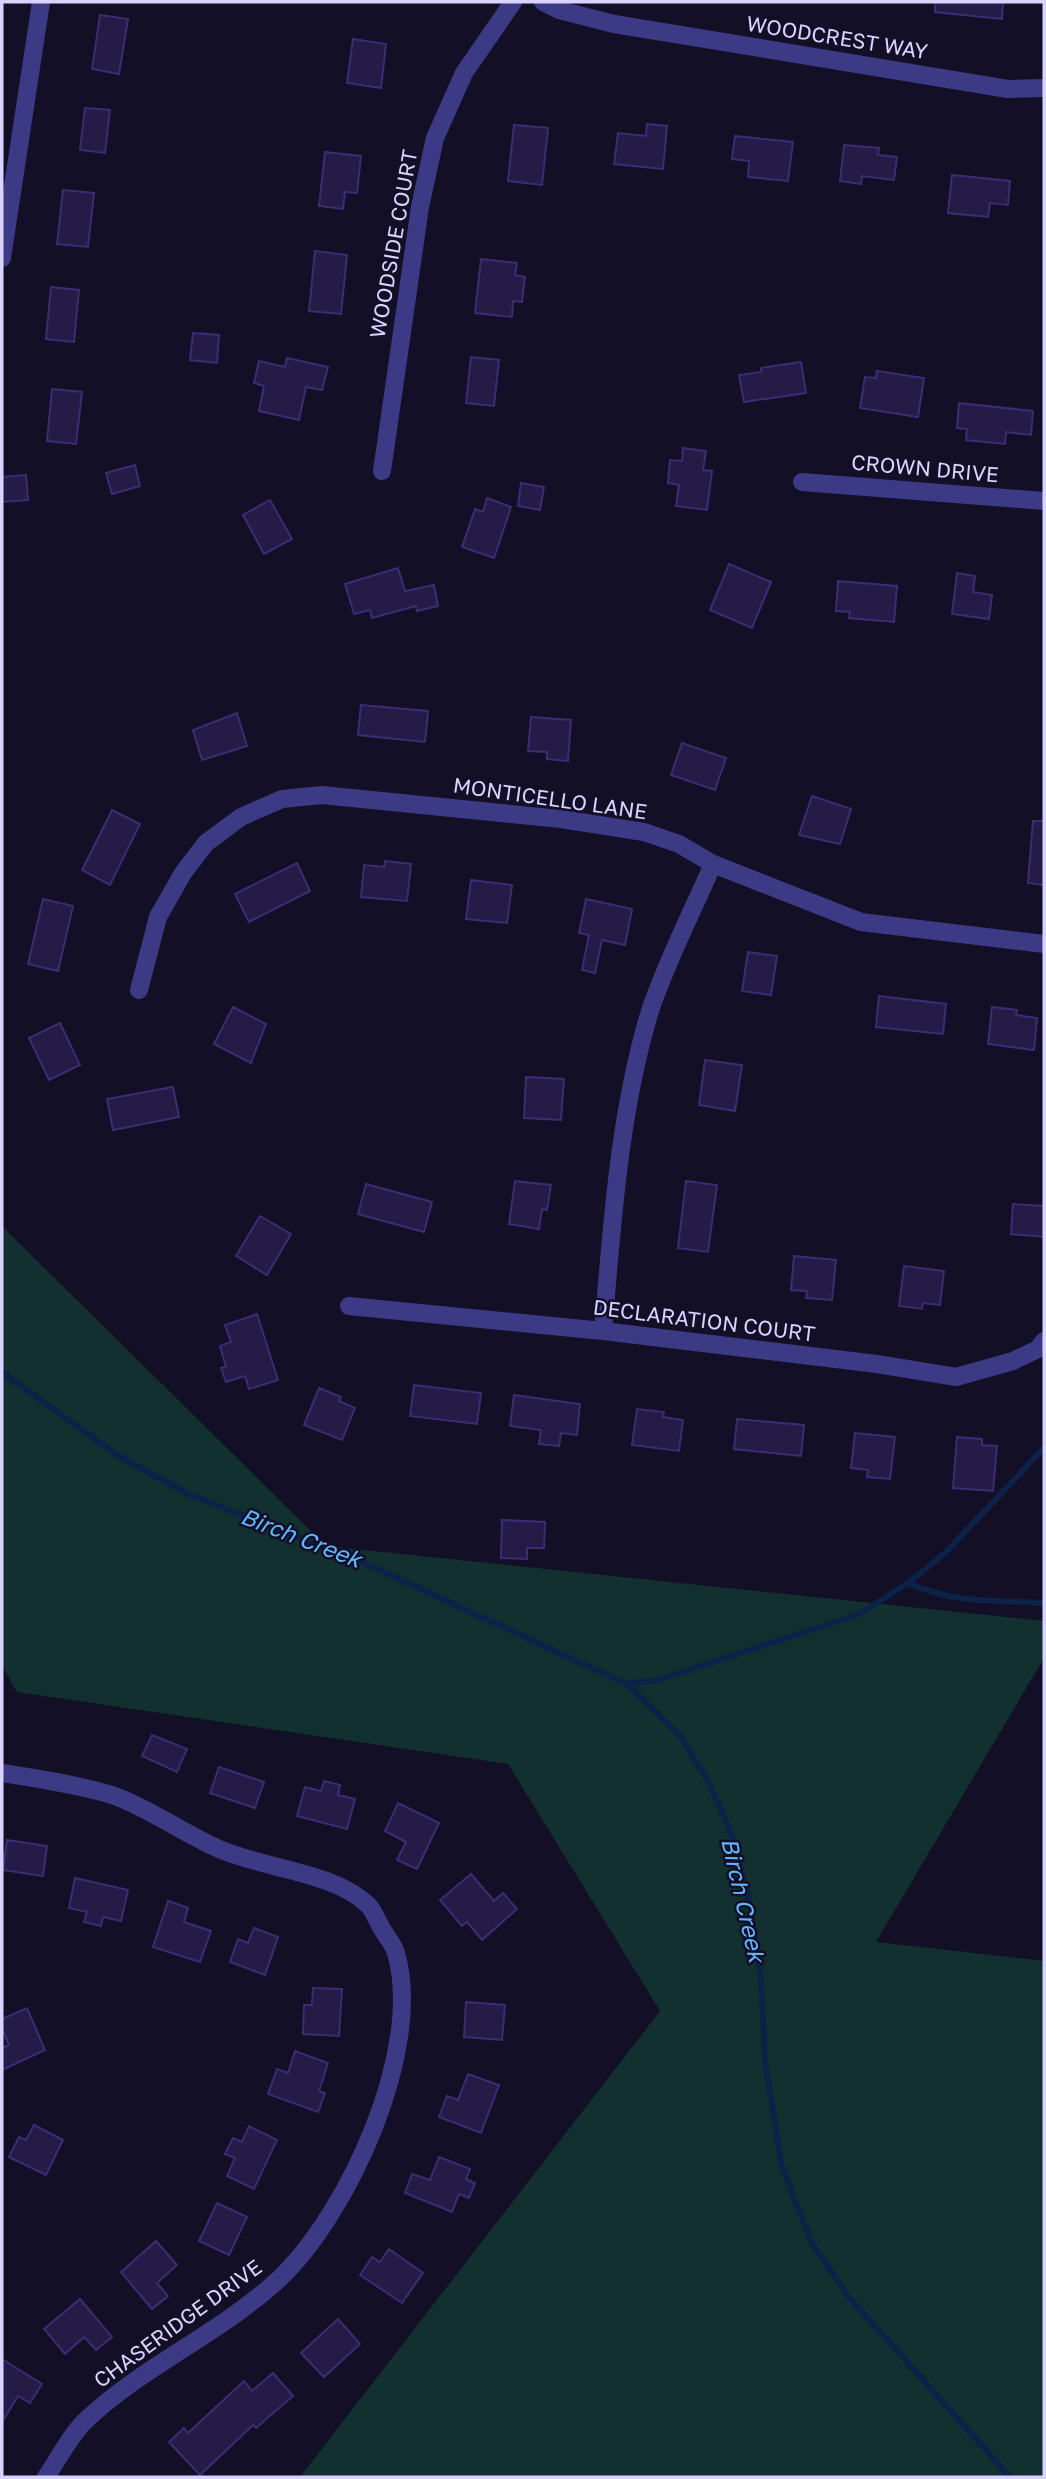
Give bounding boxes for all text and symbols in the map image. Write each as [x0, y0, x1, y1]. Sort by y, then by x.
street label: WOODCREST WAY [745, 10, 930, 64]
street label: WOODSIDE COURT [364, 148, 422, 340]
street label: CROWN DRIVE [850, 449, 1000, 487]
street label: MONTICELLO LANE [451, 772, 649, 824]
street label: DECLARATION COURT [592, 1293, 817, 1347]
water label: Birch Creek [237, 1501, 367, 1574]
water label: Birch Creek [716, 1835, 772, 1967]
street label: CHASERIDGE DRIVE [88, 2254, 266, 2393]

